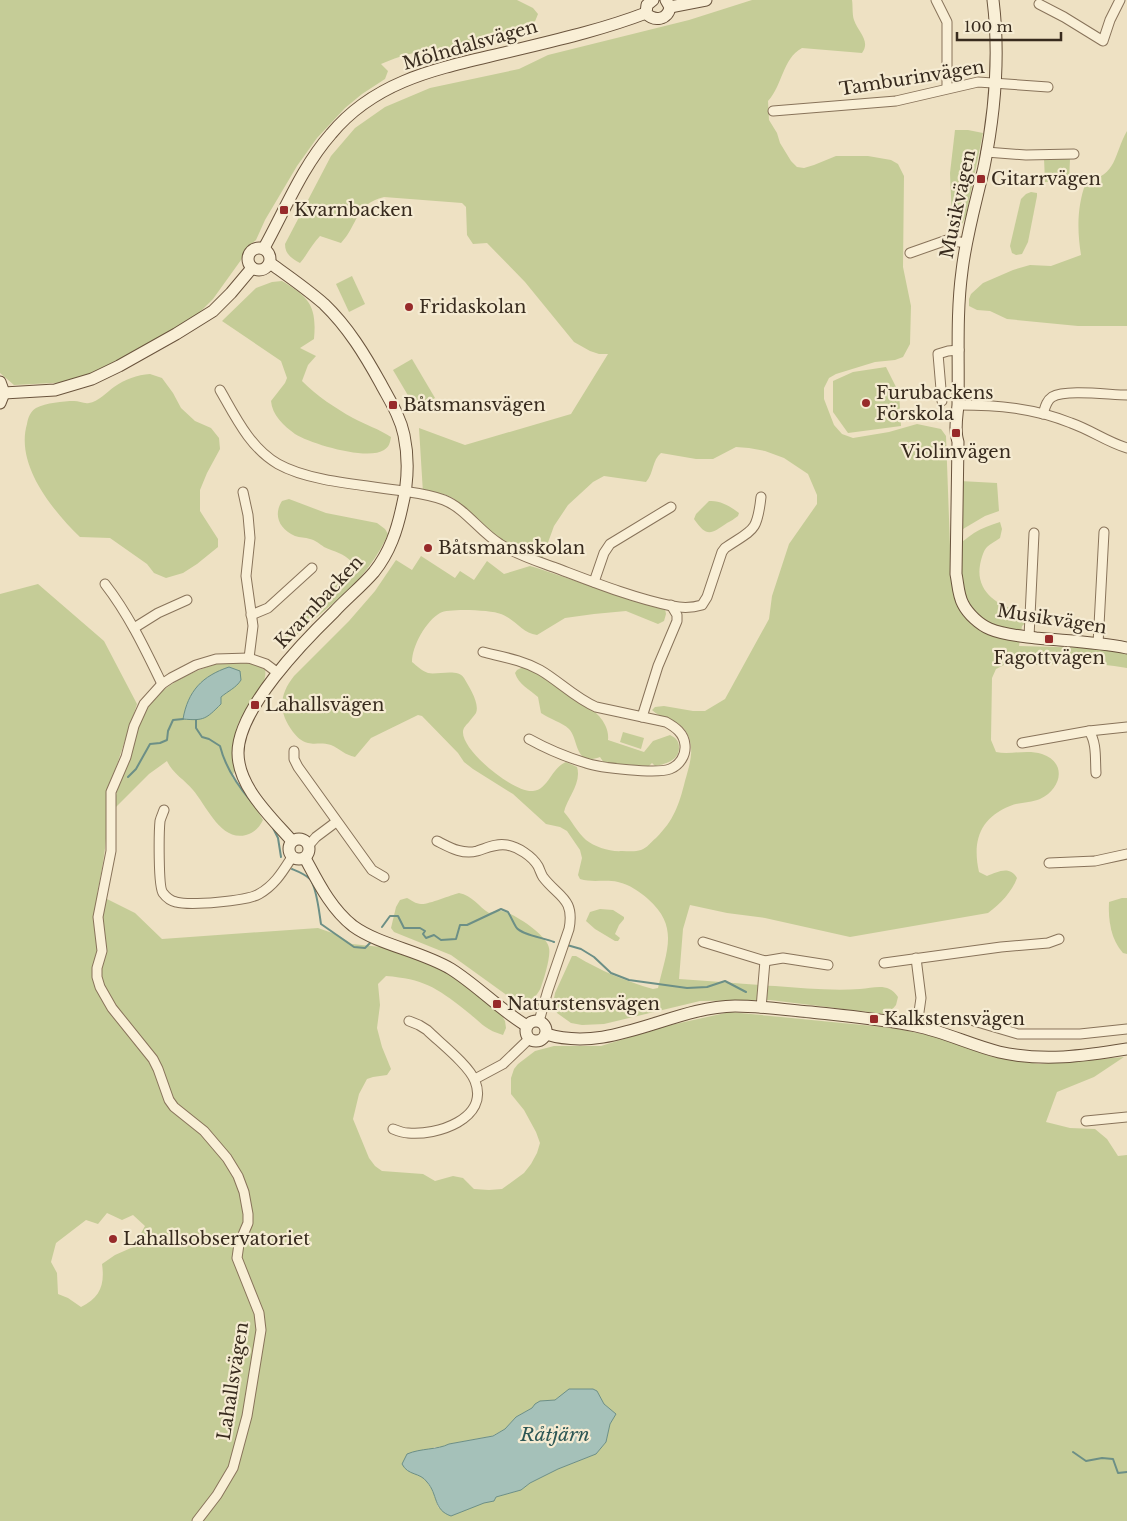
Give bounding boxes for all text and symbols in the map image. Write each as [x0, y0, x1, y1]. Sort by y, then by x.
scale bar [957, 10, 1061, 42]
street label: Mölndalsvägen [400, 15, 540, 75]
text: 100 m [964, 17, 1013, 36]
street label: Tamburinvägen [838, 56, 986, 100]
street label: Musikvägen [936, 147, 980, 261]
place label: Gitarrvägen [991, 168, 1101, 190]
marker: Gitarrvägen [975, 173, 987, 185]
place label: Kvarnbacken [294, 199, 413, 221]
marker: Kvarnbacken [278, 204, 290, 216]
place label: Fridaskolan [419, 296, 526, 318]
marker: Fridaskolan [403, 301, 415, 313]
place label: Furubackens Förskola [876, 382, 993, 425]
place label: Båtsmansvägen [403, 394, 546, 416]
marker: Furubackens Förskola [860, 397, 872, 409]
marker: Båtsmansvägen [387, 399, 399, 411]
marker: Violinvägen [950, 427, 962, 439]
place label: Violinvägen [900, 441, 1011, 463]
place label: Båtsmansskolan [438, 537, 585, 559]
marker: Båtsmansskolan [422, 542, 434, 554]
street label: Kvarnbacken [270, 551, 368, 653]
street label: Musikvägen [996, 599, 1108, 639]
marker: Fagottvägen [1043, 633, 1055, 645]
place label: Fagottvägen [993, 647, 1105, 669]
place label: Lahallsvägen [265, 694, 384, 716]
marker: Lahallsvägen [249, 699, 261, 711]
place label: Naturstensvägen [507, 993, 660, 1015]
marker: Naturstensvägen [491, 998, 503, 1010]
place label: Kalkstensvägen [884, 1008, 1025, 1030]
marker: Kalkstensvägen [868, 1013, 880, 1025]
place label: Lahallsobservatoriet [123, 1228, 310, 1250]
marker: Lahallsobservatoriet [107, 1233, 119, 1245]
street label: Lahallsvägen [213, 1320, 253, 1442]
water label: Råtjärn [519, 1423, 590, 1446]

